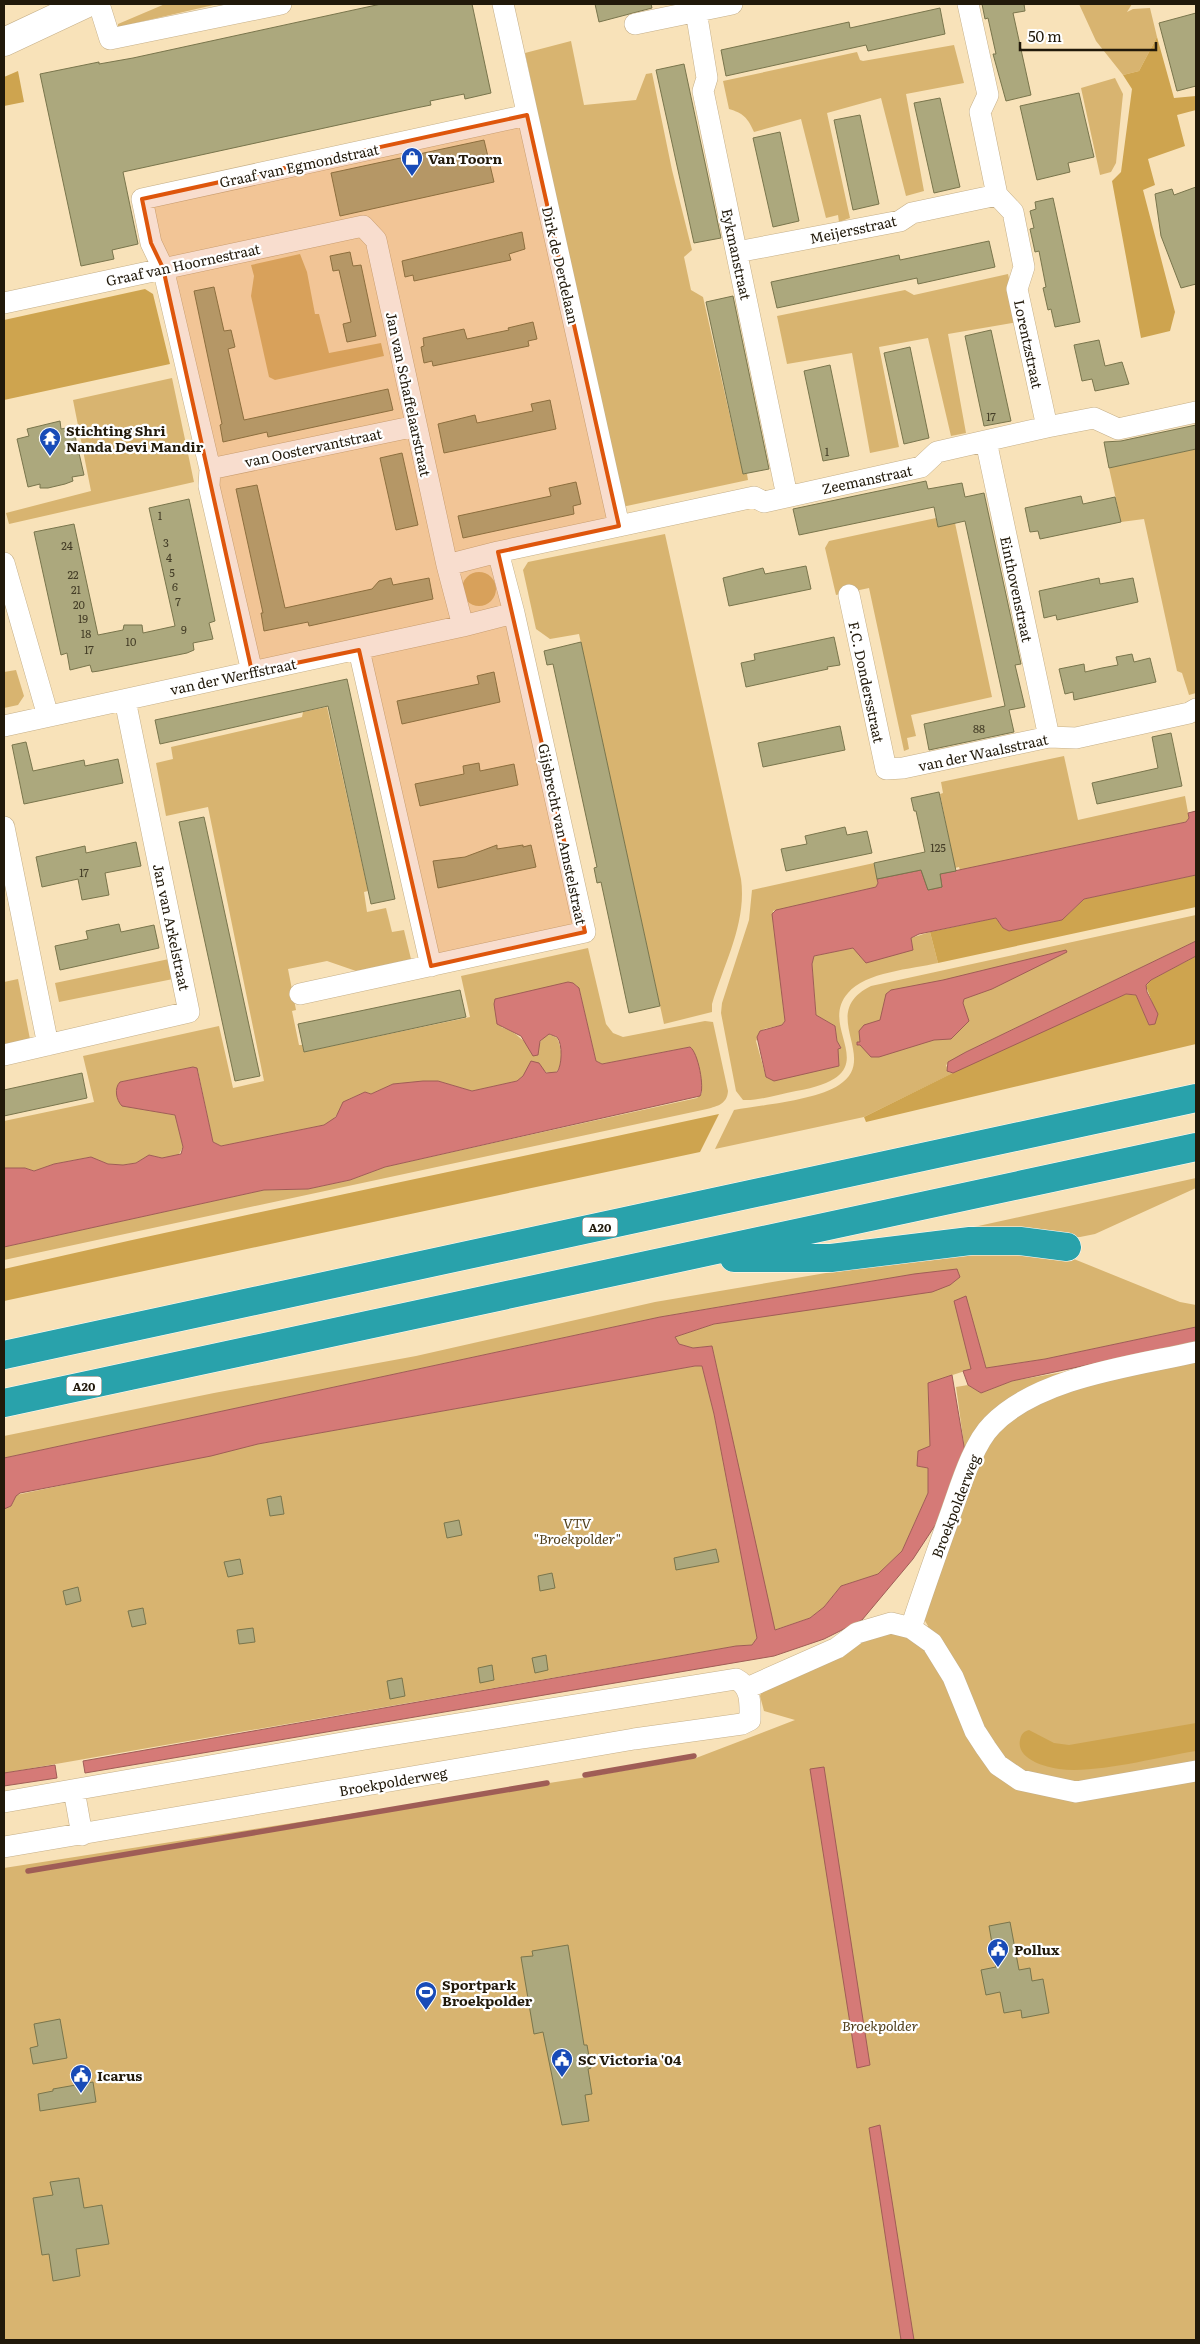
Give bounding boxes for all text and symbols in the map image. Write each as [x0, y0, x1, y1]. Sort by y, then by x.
scale bar [1020, 20, 1156, 52]
text: 50 m [1028, 24, 1062, 47]
street label: Graaf van Egmondstraat [217, 138, 381, 192]
shop icon: Van Toorn [400, 146, 424, 177]
place label: Van Toorn [428, 148, 503, 168]
street label: Dirk de Derdelaan [538, 204, 584, 326]
street label: Eykmanstraat [718, 206, 757, 302]
street label: Meijersstraat [808, 210, 899, 248]
street label: Graaf van Hoornestraat [104, 238, 262, 290]
street label: Lorentzstraat [1010, 298, 1048, 391]
street label: Jan van Schaffelaarstraat [382, 310, 436, 479]
house number: 17 [986, 408, 996, 424]
place label: Stichting Shri Nanda Devi Mandir [66, 420, 204, 456]
street label: van Oostervantstraat [242, 423, 384, 471]
temple icon: Stichting Shri Nanda Devi Mandir [38, 426, 62, 457]
house number: 1 [825, 443, 830, 459]
street label: Zeemanstraat [820, 460, 915, 498]
house number: 1 [158, 507, 163, 523]
house number: 3 [163, 534, 169, 550]
street label: Einthovenstraat [996, 534, 1038, 644]
house number: 24 [61, 537, 73, 553]
house number: 4 [166, 549, 172, 565]
house number: 5 [169, 564, 175, 580]
house number: 22 [67, 566, 79, 582]
house number: 6 [172, 578, 178, 594]
house number: 21 [71, 581, 82, 597]
house number: 7 [175, 593, 181, 609]
house number: 20 [73, 596, 85, 612]
house number: 19 [78, 610, 88, 626]
street label: F.C. Dondersstraat [844, 619, 890, 745]
house number: 9 [181, 621, 187, 637]
house number: 18 [81, 625, 91, 641]
house number: 10 [126, 633, 136, 649]
house number: 17 [84, 641, 94, 657]
street label: van der Werffstraat [168, 653, 298, 699]
house number: 88 [973, 720, 985, 736]
street label: van der Waalsstraat [916, 728, 1050, 776]
street label: Gijsbrecht van Amstelstraat [534, 742, 592, 927]
house number: 125 [930, 839, 946, 855]
street label: Jan van Arkelstraat [149, 862, 195, 993]
house number: 17 [79, 864, 89, 880]
road number: A20 [582, 1218, 618, 1236]
road number: A20 [66, 1376, 102, 1395]
street label: Broekpolderweg [926, 1451, 984, 1561]
park label: VTV "Broekpolder" [533, 1512, 621, 1548]
street label: Broekpolderweg [337, 1762, 449, 1800]
public building icon: Pollux [986, 1937, 1010, 1968]
place label: Pollux [1014, 1939, 1060, 1959]
place label: Sportpark Broekpolder [442, 1974, 533, 2010]
sports icon: Sportpark Broekpolder [414, 1980, 438, 2011]
park label: Broekpolder [842, 2015, 919, 2035]
public building icon: SC Victoria '04 [550, 2047, 574, 2078]
place label: SC Victoria '04 [578, 2049, 682, 2069]
public building icon: Icarus [69, 2063, 93, 2094]
place label: Icarus [97, 2065, 142, 2085]

